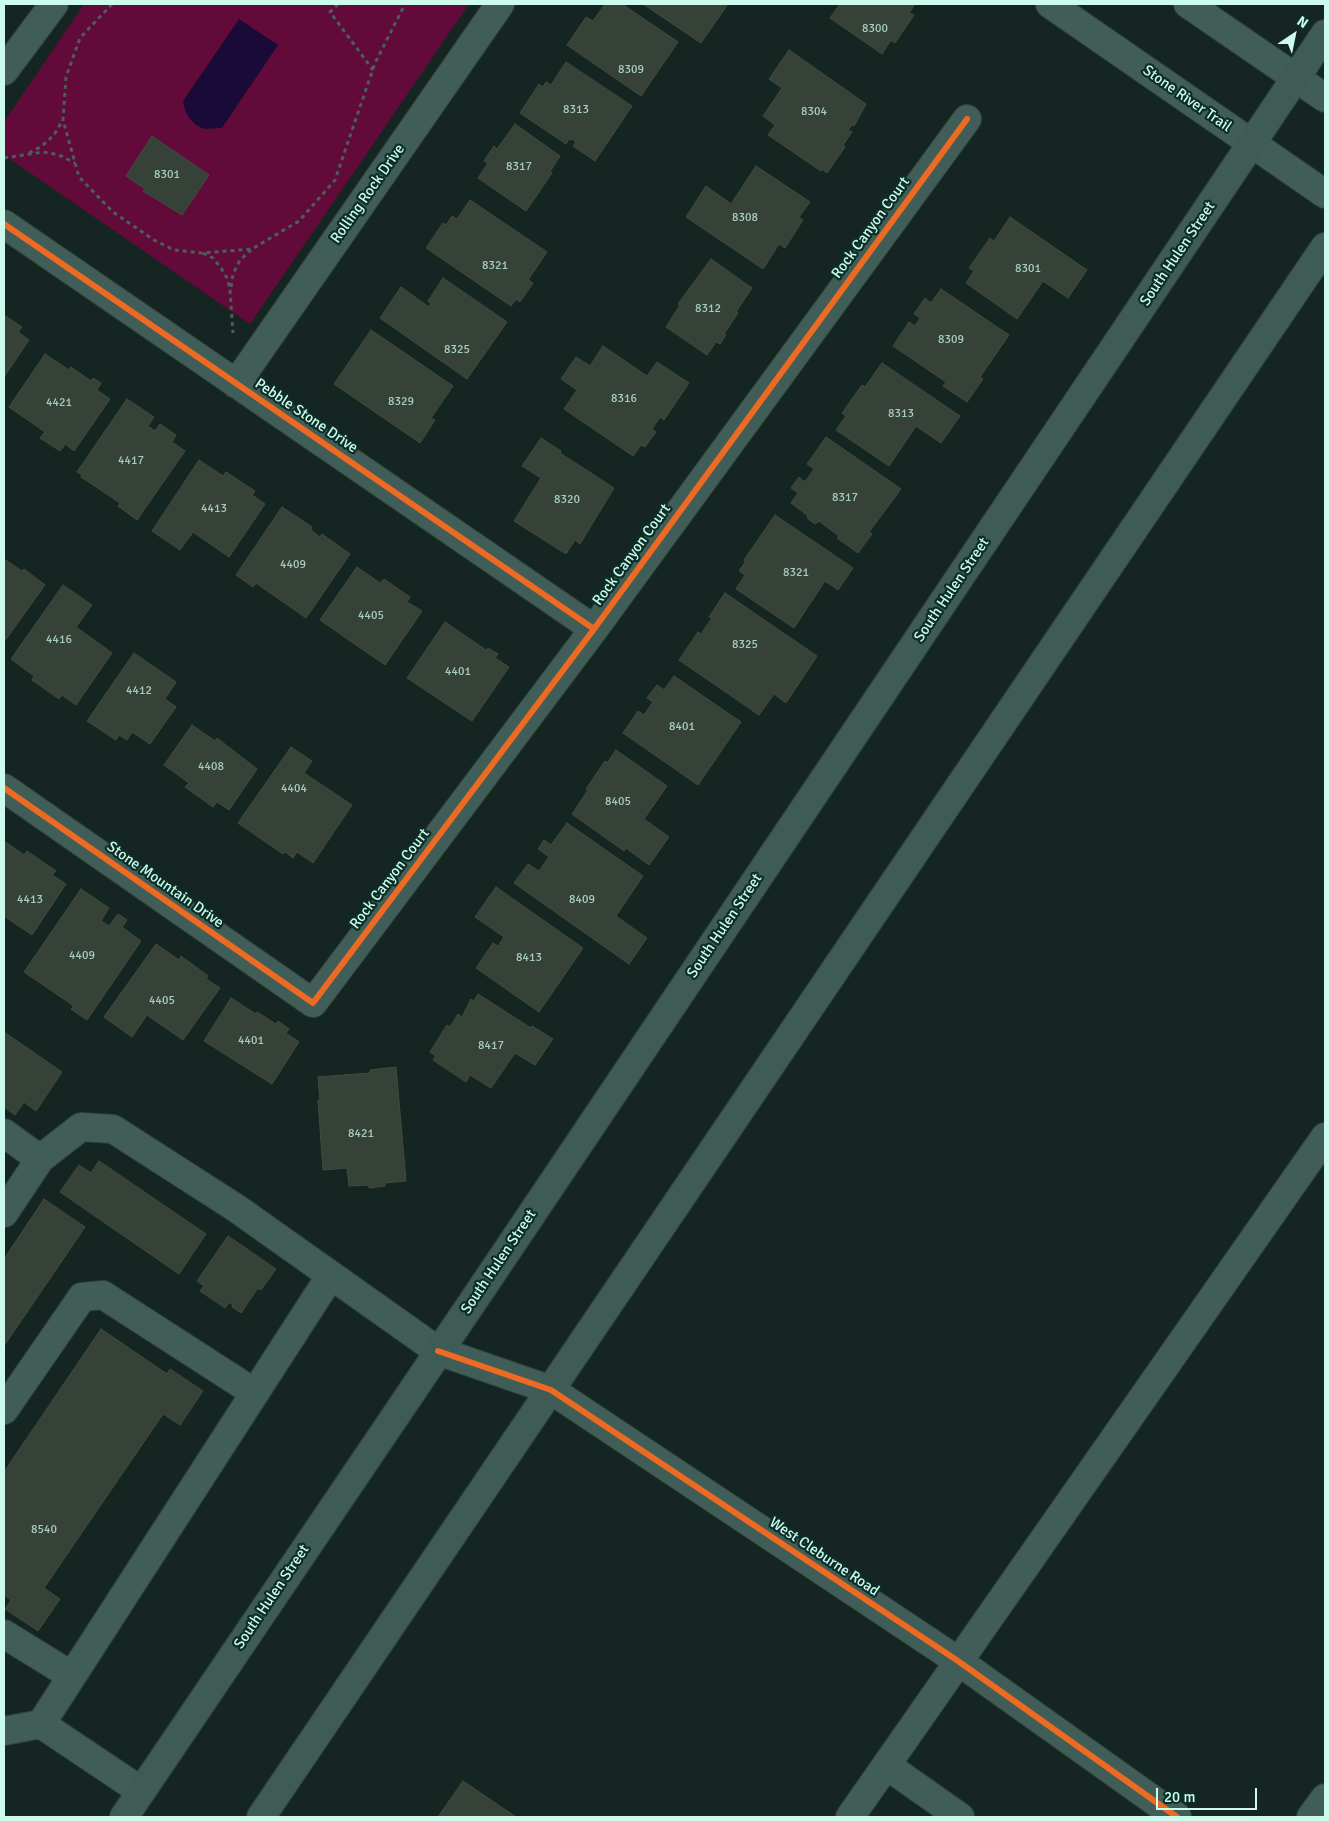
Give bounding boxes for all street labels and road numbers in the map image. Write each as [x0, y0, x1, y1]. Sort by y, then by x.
street label: Stone River Trail [1139, 62, 1235, 136]
street label: Rolling Rock Drive [327, 141, 409, 247]
street label: Rock Canyon Court [828, 174, 914, 282]
street label: South Hulen Street [1137, 199, 1219, 309]
street label: Pebble Stone Drive [251, 375, 361, 457]
street label: Rock Canyon Court [589, 501, 675, 609]
street label: South Hulen Street [911, 535, 993, 645]
street label: Rock Canyon Court [346, 825, 434, 933]
street label: Stone Mountain Drive [103, 838, 227, 932]
street label: South Hulen Street [684, 871, 766, 981]
street label: South Hulen Street [458, 1207, 540, 1317]
street label: West Cleburne Road [766, 1514, 882, 1600]
street label: South Hulen Street [231, 1542, 313, 1652]

